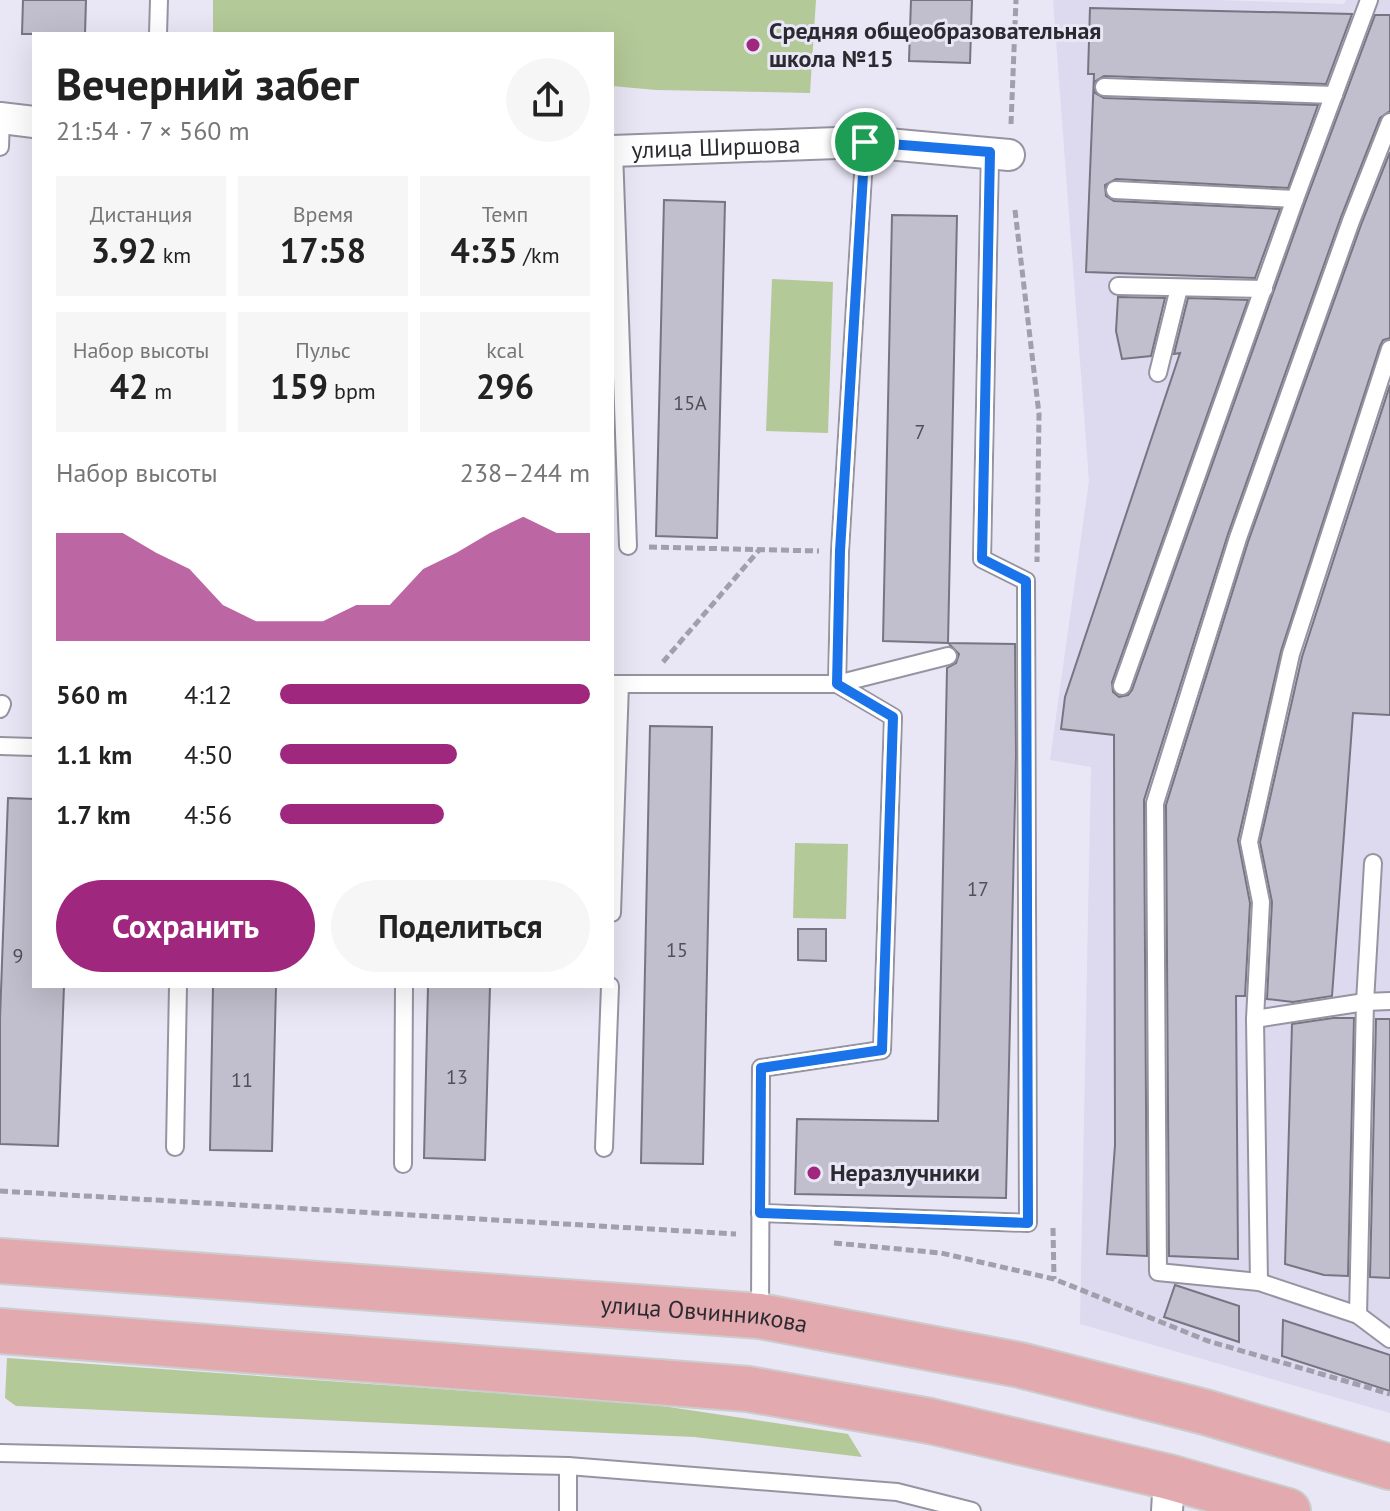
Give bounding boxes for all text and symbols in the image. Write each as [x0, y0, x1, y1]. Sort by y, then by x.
place label: Средняя общеобразовательная школа №15 [769, 15, 1101, 74]
marker: Средняя общеобразовательная школа №15 [744, 36, 762, 54]
text: Вечерний забег [56, 55, 359, 112]
button: share [506, 58, 590, 142]
pin [831, 108, 899, 176]
text: 21:54 · 7 × 560 m [56, 114, 250, 147]
icon: arrive [843, 120, 887, 164]
street label: улица Ширшова [631, 128, 801, 165]
text: Дистанция [90, 200, 192, 228]
text: Время [293, 200, 353, 228]
text: Темп [482, 200, 528, 228]
text: 3.92 [91, 228, 157, 272]
text: 17:58 [280, 228, 366, 272]
text: 4:35 [450, 228, 517, 272]
text: km [157, 241, 191, 269]
text: /km [517, 241, 560, 269]
text: Набор высоты [73, 336, 209, 364]
text: Пульс [295, 336, 351, 364]
text: kcal [486, 336, 524, 364]
text: 42 [110, 364, 148, 408]
text: 159 [270, 364, 328, 408]
text: 296 [476, 364, 534, 408]
text: m [148, 377, 172, 405]
text: bpm [328, 377, 376, 405]
house number: 15А [673, 390, 707, 416]
house number: 7 [915, 419, 925, 445]
text: Набор высоты [56, 456, 218, 489]
text: 238–244 m [460, 456, 590, 489]
text: 560 m [56, 678, 128, 711]
text: 4:12 [184, 678, 232, 711]
text: 1.1 km [56, 738, 132, 771]
text: 4:50 [184, 738, 232, 771]
text: 1.7 km [56, 798, 131, 831]
text: 4:56 [184, 798, 232, 831]
house number: 17 [967, 876, 989, 902]
button: Сохранить [56, 880, 315, 972]
button: Поделиться [331, 880, 590, 972]
house number: 15 [666, 937, 688, 963]
house number: 9 [13, 943, 23, 969]
house number: 13 [446, 1064, 468, 1090]
house number: 11 [231, 1067, 253, 1093]
place label: Неразлучники [830, 1157, 980, 1188]
marker: Неразлучники [805, 1164, 823, 1182]
street label: улица Овчинникова [599, 1288, 810, 1340]

